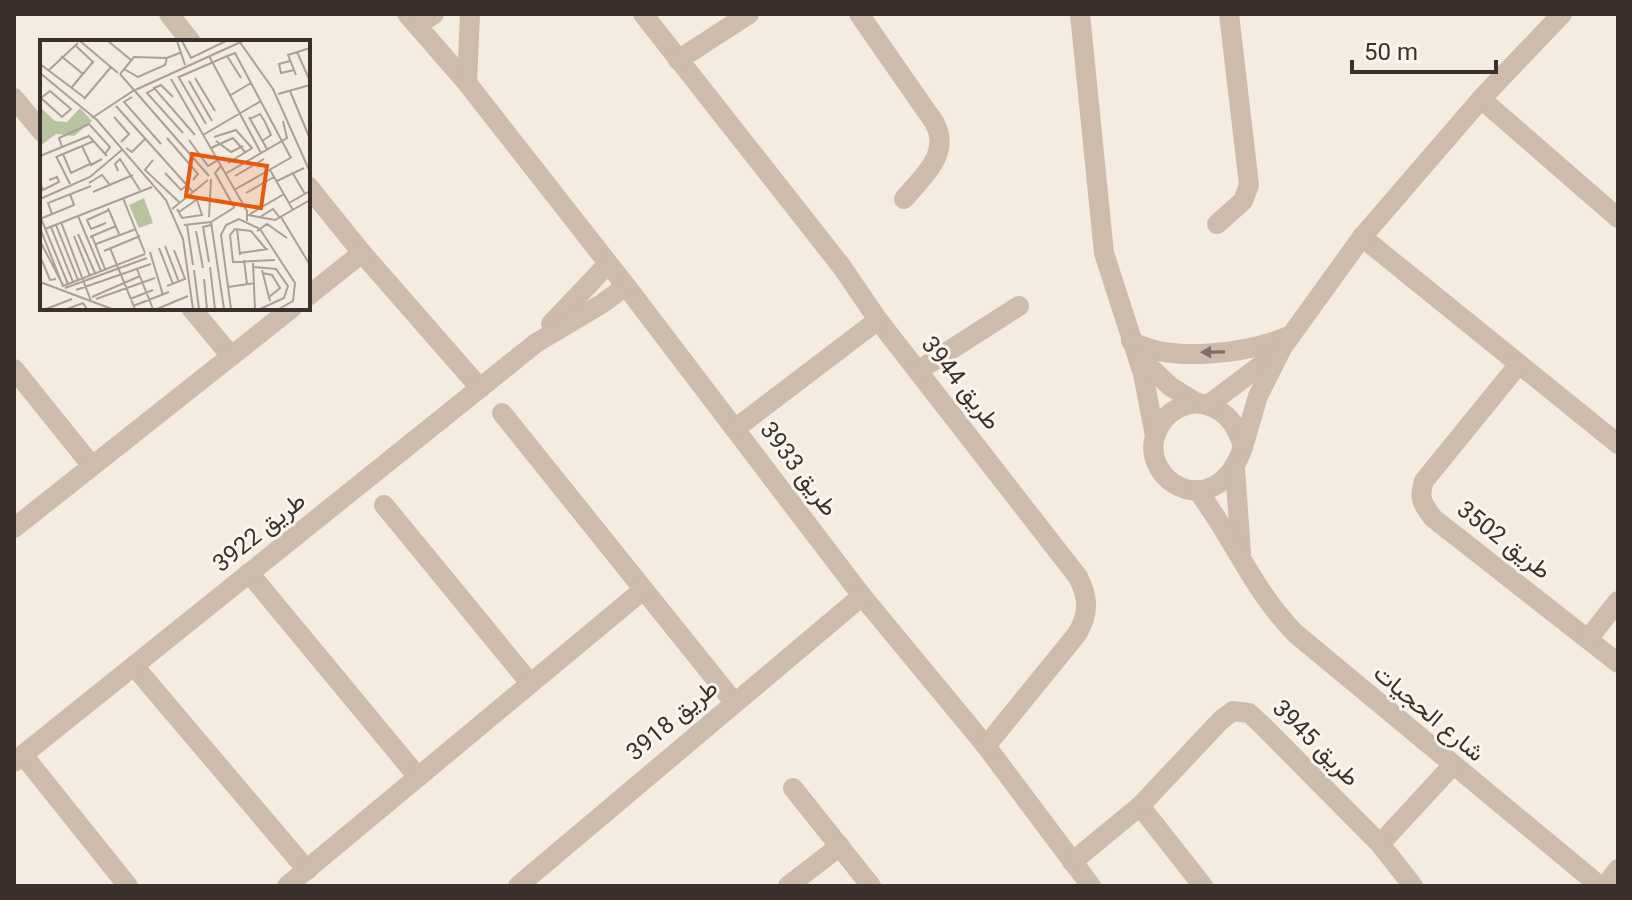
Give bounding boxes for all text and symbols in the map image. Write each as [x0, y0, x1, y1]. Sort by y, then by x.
scale bar [1352, 24, 1496, 74]
text: 50 m [1364, 38, 1418, 66]
inset map [40, 40, 310, 310]
street label: طريق 3944 [915, 331, 1006, 436]
one-way arrow [1200, 346, 1225, 358]
street label: طريق 3933 [754, 416, 844, 522]
street label: طريق 3922 [207, 486, 311, 579]
street label: طريق 3502 [1451, 495, 1556, 586]
street label: شارع الحجيات [1367, 659, 1490, 769]
street label: طريق 3918 [621, 674, 724, 767]
street label: طريق 3945 [1266, 694, 1365, 793]

